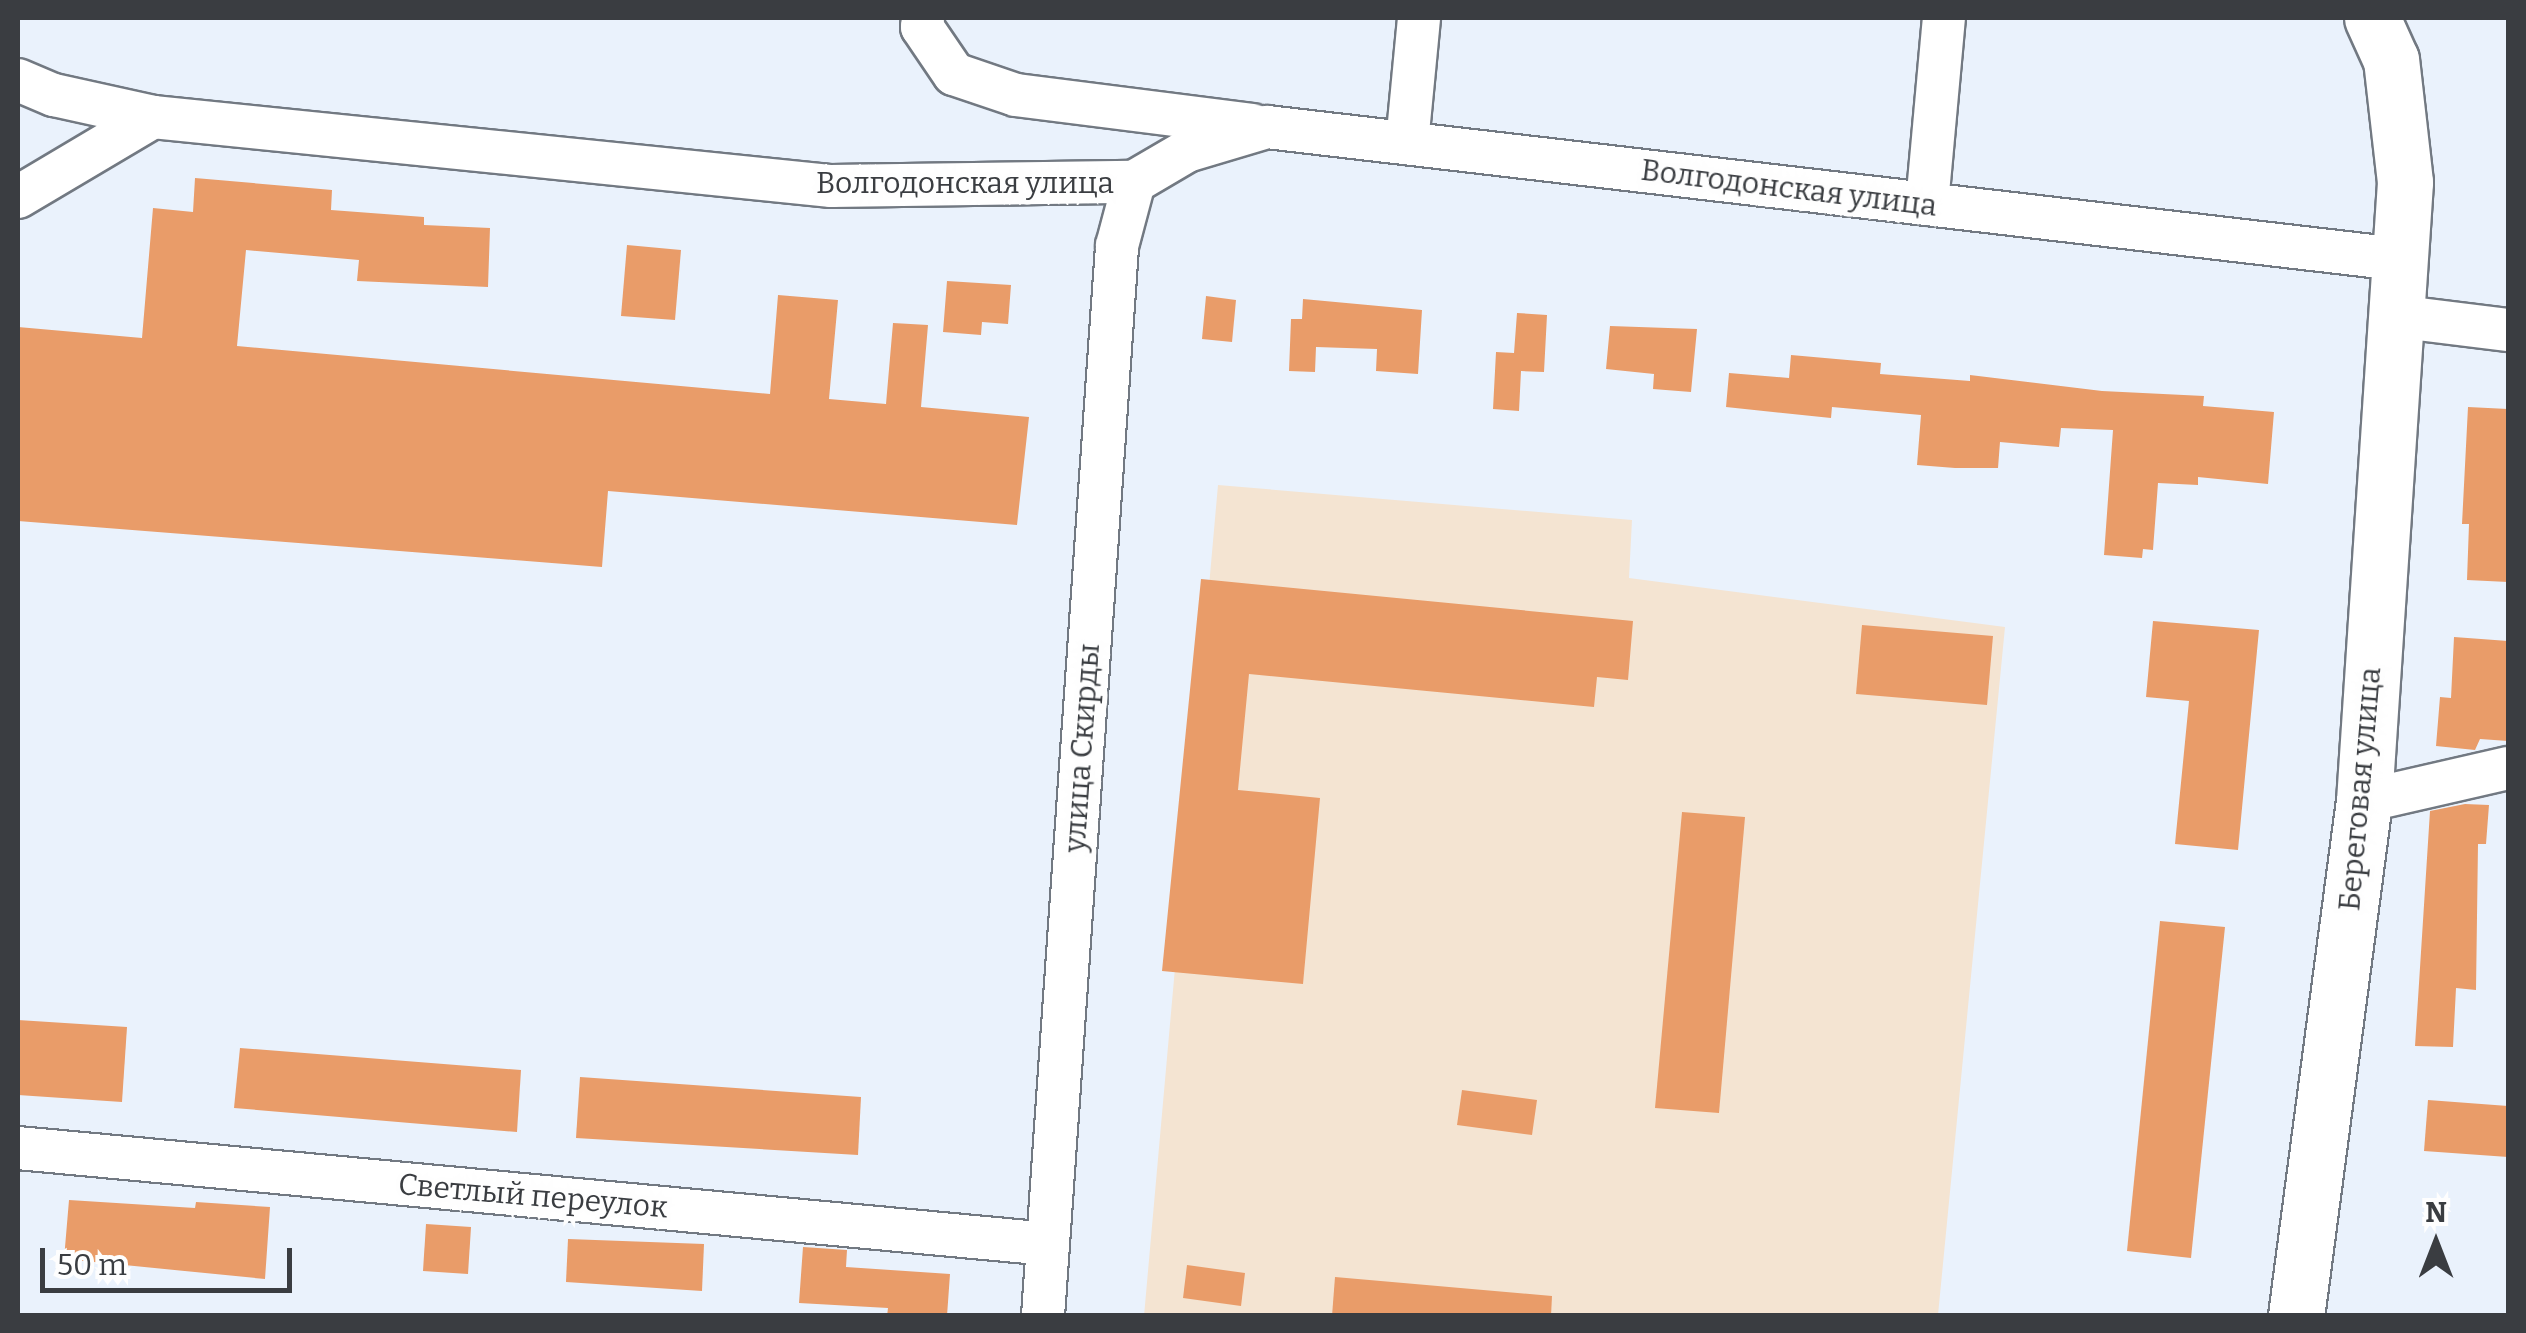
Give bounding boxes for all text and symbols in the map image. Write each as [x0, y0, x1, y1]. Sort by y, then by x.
street label: Волгодонская улица [1639, 152, 1939, 224]
street label: Волгодонская улица [816, 165, 1114, 201]
street label: улица Скирды [1057, 642, 1107, 854]
street label: Береговая улица [2331, 666, 2389, 912]
street label: Светлый переулок [397, 1166, 669, 1226]
north arrow [2386, 1193, 2486, 1293]
text: N [2425, 1196, 2447, 1229]
scale bar [45, 1228, 298, 1290]
text: 50 m [57, 1247, 127, 1283]

